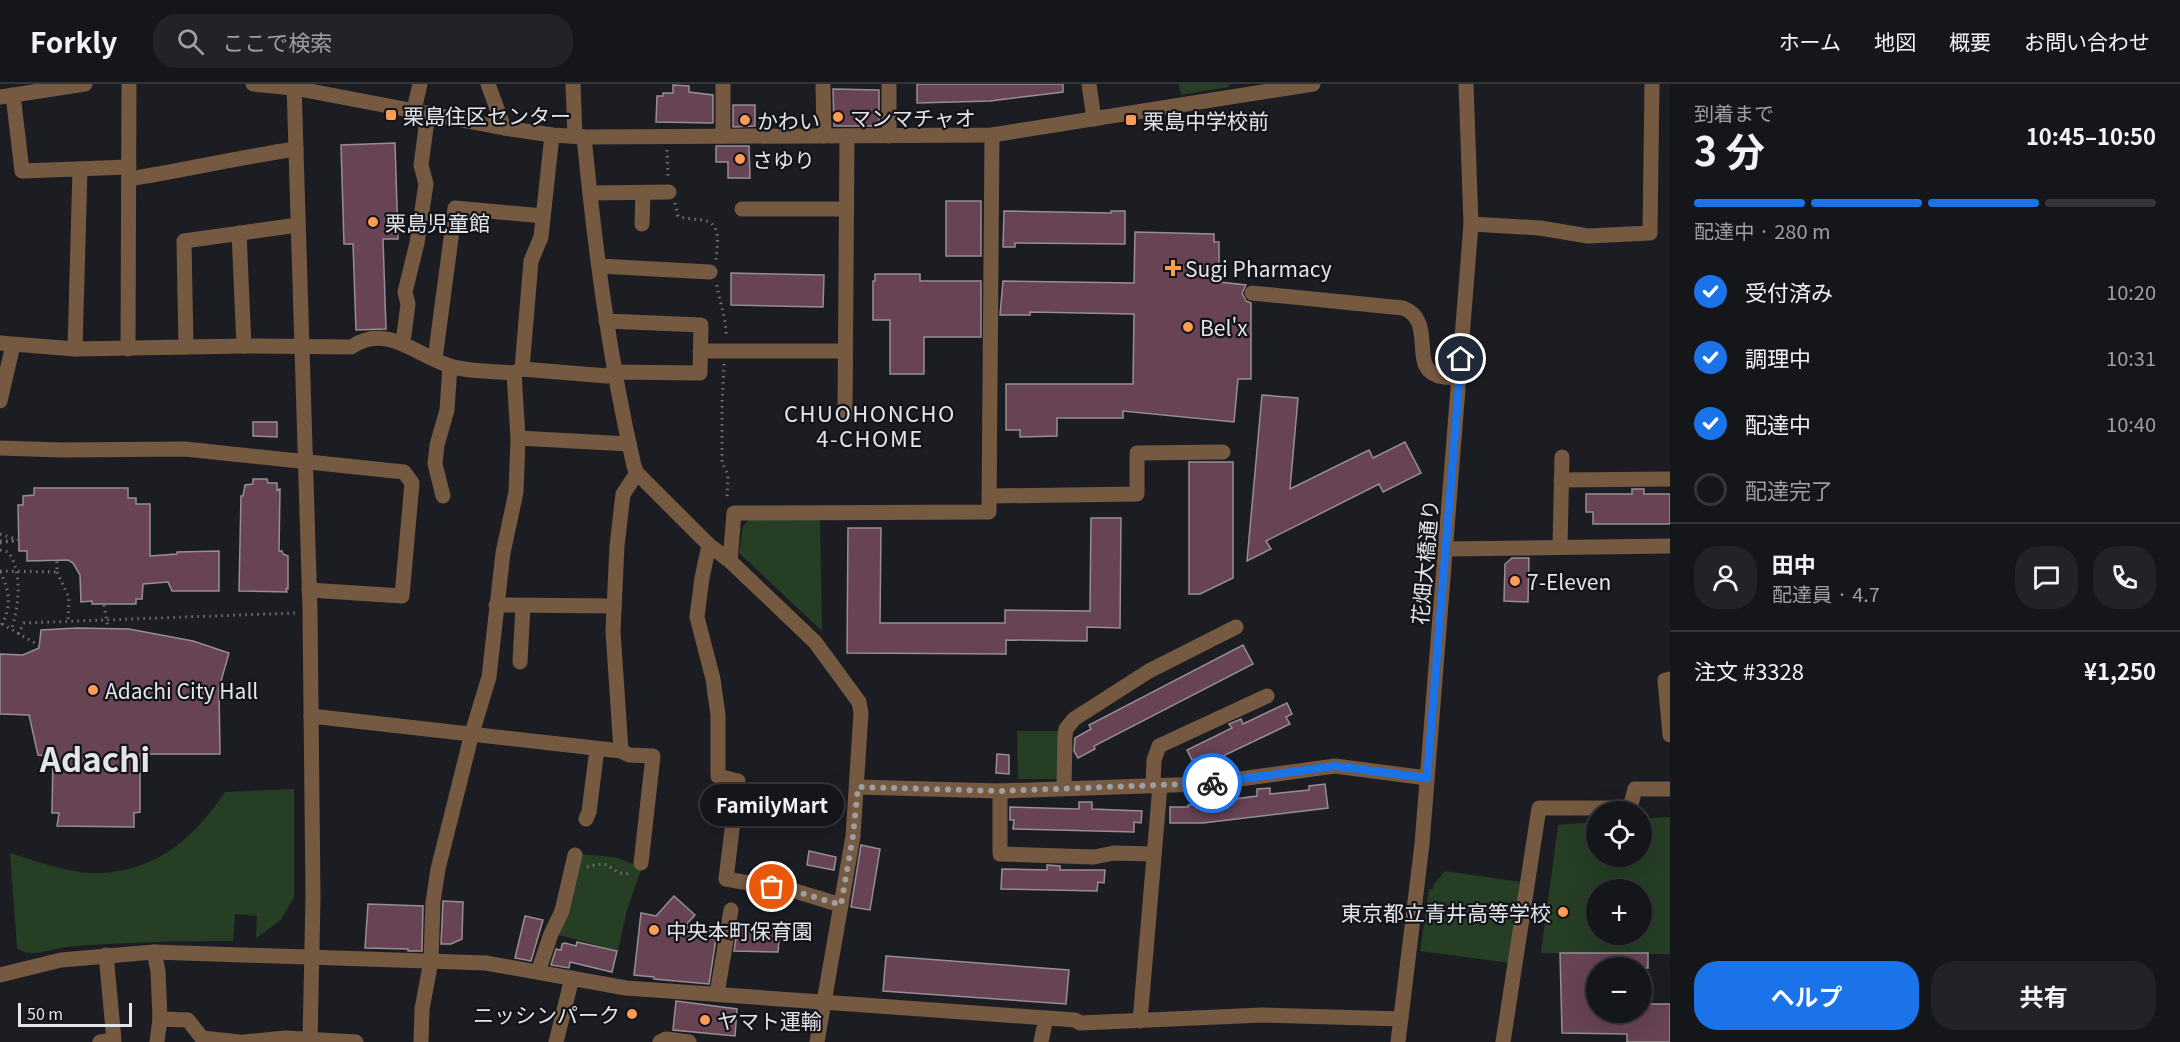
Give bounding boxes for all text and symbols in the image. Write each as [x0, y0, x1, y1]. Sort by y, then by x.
search box [153, 14, 573, 68]
text: Forkly [30, 21, 117, 61]
icon: search [174, 25, 207, 58]
text: ここで検索 [222, 25, 332, 57]
text: ホーム [1779, 26, 1841, 56]
text: 地図 [1874, 26, 1916, 56]
text: 概要 [1949, 26, 1991, 56]
text: お問い合わせ [2024, 26, 2150, 56]
text: 到着まで [1694, 98, 1774, 127]
place label: 栗島住区センター [403, 100, 571, 130]
place label: マンマチャオ [850, 102, 976, 132]
place label: かわい [757, 105, 820, 135]
place label: 栗島中学校前 [1143, 105, 1269, 135]
marker: 栗島住区センター [384, 108, 398, 122]
marker: マンマチャオ [831, 110, 845, 124]
marker: かわい [738, 113, 752, 127]
marker: 栗島中学校前 [1124, 113, 1138, 127]
text: 10:45–10:50 [2026, 119, 2156, 151]
text: 3 分 [1694, 121, 1765, 177]
place label: さゆり [752, 144, 815, 174]
marker: さゆり [733, 152, 747, 166]
place label: 栗島児童館 [385, 207, 490, 237]
marker: 栗島児童館 [366, 215, 380, 229]
text: 配達中 · 280 m [1694, 216, 1830, 245]
place label: Sugi Pharmacy [1185, 253, 1332, 283]
marker: Sugi Pharmacy [1166, 261, 1180, 275]
icon: check [1694, 275, 1727, 308]
text: 受付済み [1745, 275, 1833, 307]
text: 10:20 [2106, 277, 2156, 306]
place label: Bel'x [1200, 312, 1248, 342]
marker: Bel'x [1181, 320, 1195, 334]
pin [1435, 333, 1486, 384]
icon: check [1694, 341, 1727, 374]
text: 調理中 [1745, 341, 1811, 373]
icon: home [1444, 342, 1477, 375]
text: 10:31 [2106, 343, 2156, 372]
district label: CHUOHONCHO 4-CHOME [784, 396, 956, 453]
icon: check [1694, 407, 1727, 440]
text: 配達中 [1745, 407, 1811, 439]
text: 10:40 [2106, 409, 2156, 438]
text: 配達完了 [1745, 473, 1833, 505]
street label: 花畑大橋通り [1404, 498, 1444, 626]
button: person [1694, 546, 1757, 609]
button: chat [2015, 546, 2078, 609]
button: phone [2093, 546, 2156, 609]
text: 田中 [1772, 547, 1816, 579]
place label: 7-Eleven [1527, 566, 1611, 596]
marker: 7-Eleven [1508, 574, 1522, 588]
text: 配達員 · 4.7 [1772, 579, 1880, 608]
text: 注文 #3328 [1694, 654, 1804, 686]
text: ¥1,250 [2084, 654, 2156, 686]
place label: Adachi City Hall [105, 675, 258, 705]
marker: Adachi City Hall [86, 683, 100, 697]
district label: Adachi [39, 734, 150, 782]
courier [1182, 753, 1242, 813]
icon: bike [1196, 767, 1229, 800]
callout: FamilyMart [700, 785, 844, 827]
text: FamilyMart [716, 790, 828, 819]
map controls [1586, 801, 1652, 1023]
button: locate [1586, 801, 1652, 867]
pin [746, 861, 797, 912]
icon: bag [755, 870, 788, 903]
button: + [1586, 879, 1652, 945]
place label: 東京都立青井高等学校 [1341, 897, 1551, 927]
marker: 東京都立青井高等学校 [1556, 905, 1570, 919]
place label: 中央本町保育園 [666, 915, 813, 945]
marker: 中央本町保育園 [647, 923, 661, 937]
button: − [1586, 957, 1652, 1023]
button: ヘルプ [1694, 961, 1919, 1030]
button: 共有 [1931, 961, 2156, 1030]
place label: ニッシンパーク [473, 999, 620, 1029]
scale bar [18, 1000, 132, 1028]
text: 50 m [27, 1001, 63, 1025]
place label: ヤマト運輸 [717, 1005, 822, 1035]
marker: ニッシンパーク [625, 1007, 639, 1021]
marker: ヤマト運輸 [698, 1013, 712, 1027]

